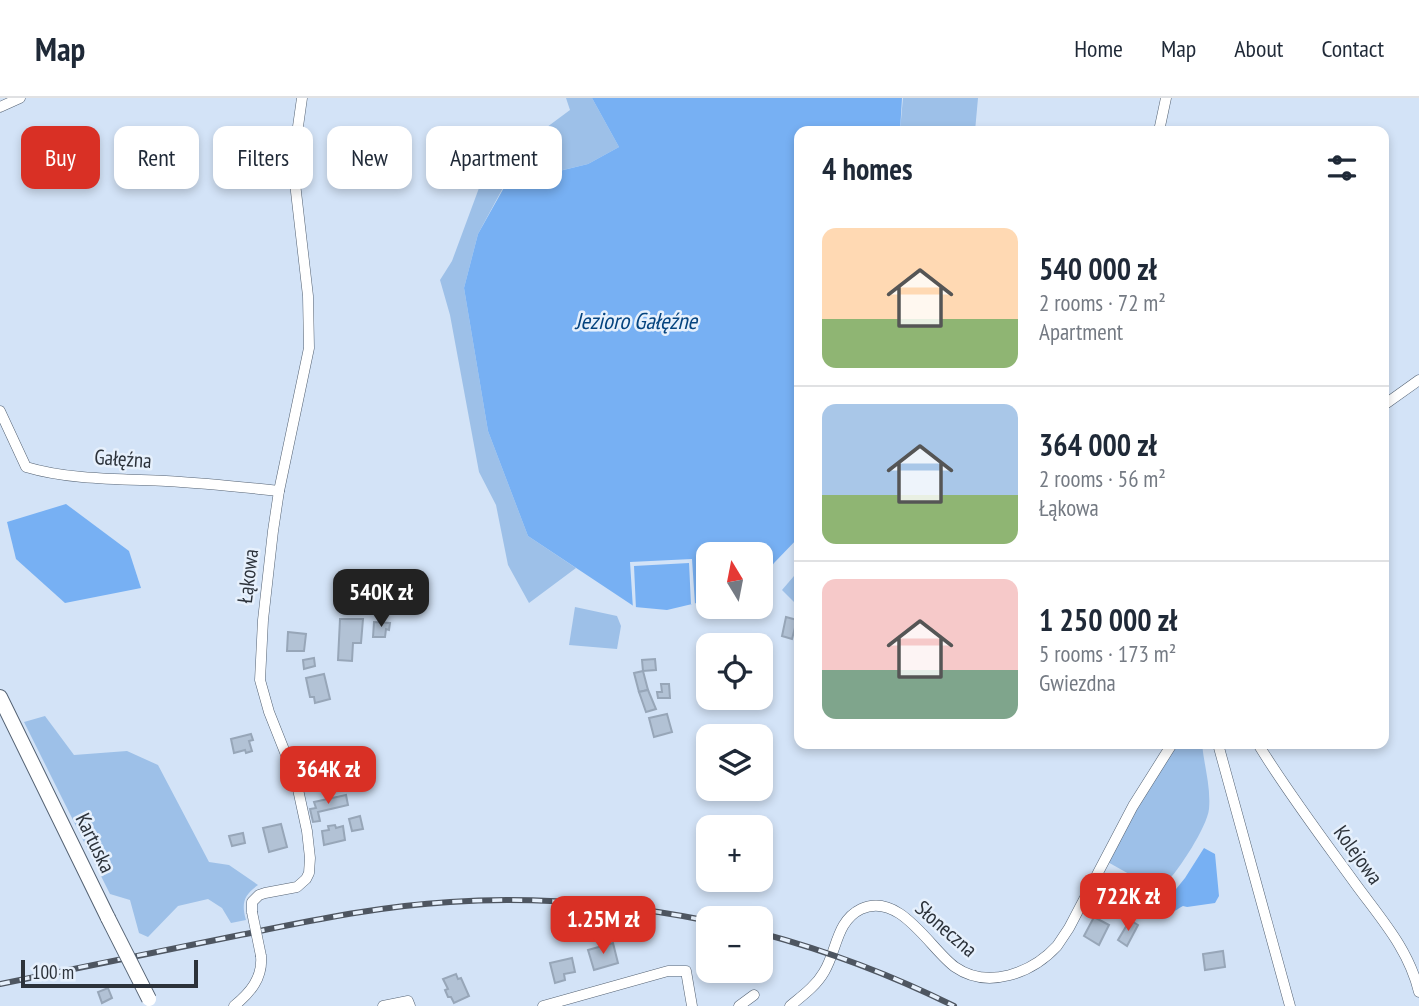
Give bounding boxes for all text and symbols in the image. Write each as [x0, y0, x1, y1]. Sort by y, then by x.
text: Map [35, 27, 85, 70]
text: Home [1074, 33, 1123, 64]
text: Map [1161, 33, 1196, 64]
text: About [1234, 33, 1283, 64]
text: Contact [1321, 33, 1384, 64]
chip: Buy [21, 126, 100, 189]
chip: Rent [114, 126, 199, 189]
chip: Filters [213, 126, 313, 189]
chip: New [327, 126, 412, 189]
chip: Apartment [426, 126, 562, 189]
text: 4 homes [822, 149, 913, 188]
icon: filters [1323, 149, 1361, 187]
text: 540 000 zł [1039, 249, 1157, 288]
icon: home [878, 256, 962, 340]
text: 2 rooms · 72 m² [1039, 288, 1166, 317]
water label: Jezioro Gałęźne [574, 306, 699, 335]
text: Apartment [1039, 317, 1123, 346]
text: 364 000 zł [1039, 425, 1157, 464]
icon: home [878, 432, 962, 516]
street label: Gałęźna [94, 443, 153, 474]
text: 2 rooms · 56 m² [1039, 464, 1166, 493]
text: Łąkowa [1039, 493, 1099, 522]
north arrow [696, 542, 774, 620]
map controls [696, 542, 773, 983]
street label: Łąkowa [231, 547, 264, 605]
pin: 540K zł [316, 570, 446, 629]
text: 540K zł [349, 577, 413, 606]
text: 1 250 000 zł [1039, 600, 1177, 639]
icon: home [878, 607, 962, 691]
button: locate [696, 633, 773, 710]
text: 5 rooms · 173 m² [1039, 639, 1176, 668]
text: Gwiezdna [1039, 668, 1116, 697]
button: layers [696, 724, 773, 801]
pin: 364K zł [263, 746, 393, 806]
text: 364K zł [296, 754, 360, 783]
street label: Kartuska [69, 809, 121, 877]
button: + [696, 815, 773, 892]
street label: Kolejowa [1328, 820, 1389, 889]
pin: 722K zł [1063, 874, 1193, 933]
text: 722K zł [1096, 881, 1160, 910]
street label: Słoneczna [910, 894, 983, 963]
pin: 1.25M zł [531, 896, 675, 956]
text: 1.25M zł [567, 904, 639, 933]
button: − [696, 906, 773, 983]
scale bar [21, 957, 198, 989]
text: 100 m [32, 960, 74, 984]

